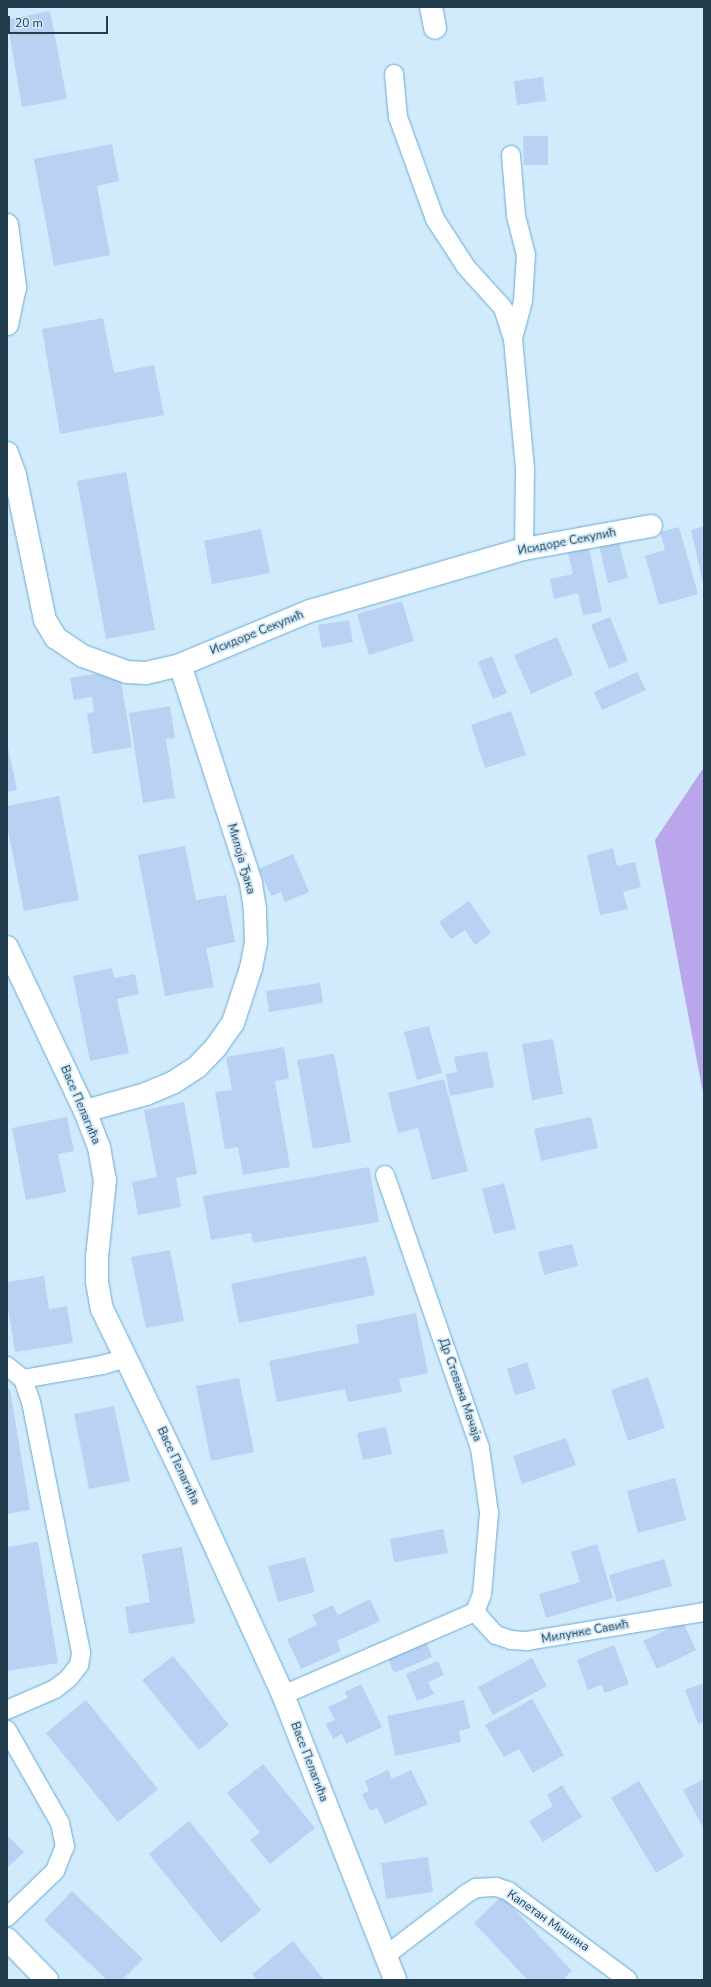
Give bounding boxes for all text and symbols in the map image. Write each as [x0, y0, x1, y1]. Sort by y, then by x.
scale bar [10, 8, 110, 34]
text: 20 m [15, 15, 43, 31]
street label: Исидоре Секулић [517, 525, 617, 559]
street label: Исидоре Секулић [208, 608, 306, 658]
street label: Милоја Ђака [224, 822, 258, 896]
street label: Васе Пелагића [57, 1063, 103, 1147]
street label: Др Стевана Мачаја [436, 1336, 484, 1444]
street label: Васе Пелагића [154, 1425, 202, 1507]
street label: Милунке Савић [540, 1617, 630, 1647]
street label: Васе Пелагића [287, 1720, 331, 1804]
street label: Капетан Мишина [504, 1887, 592, 1955]

